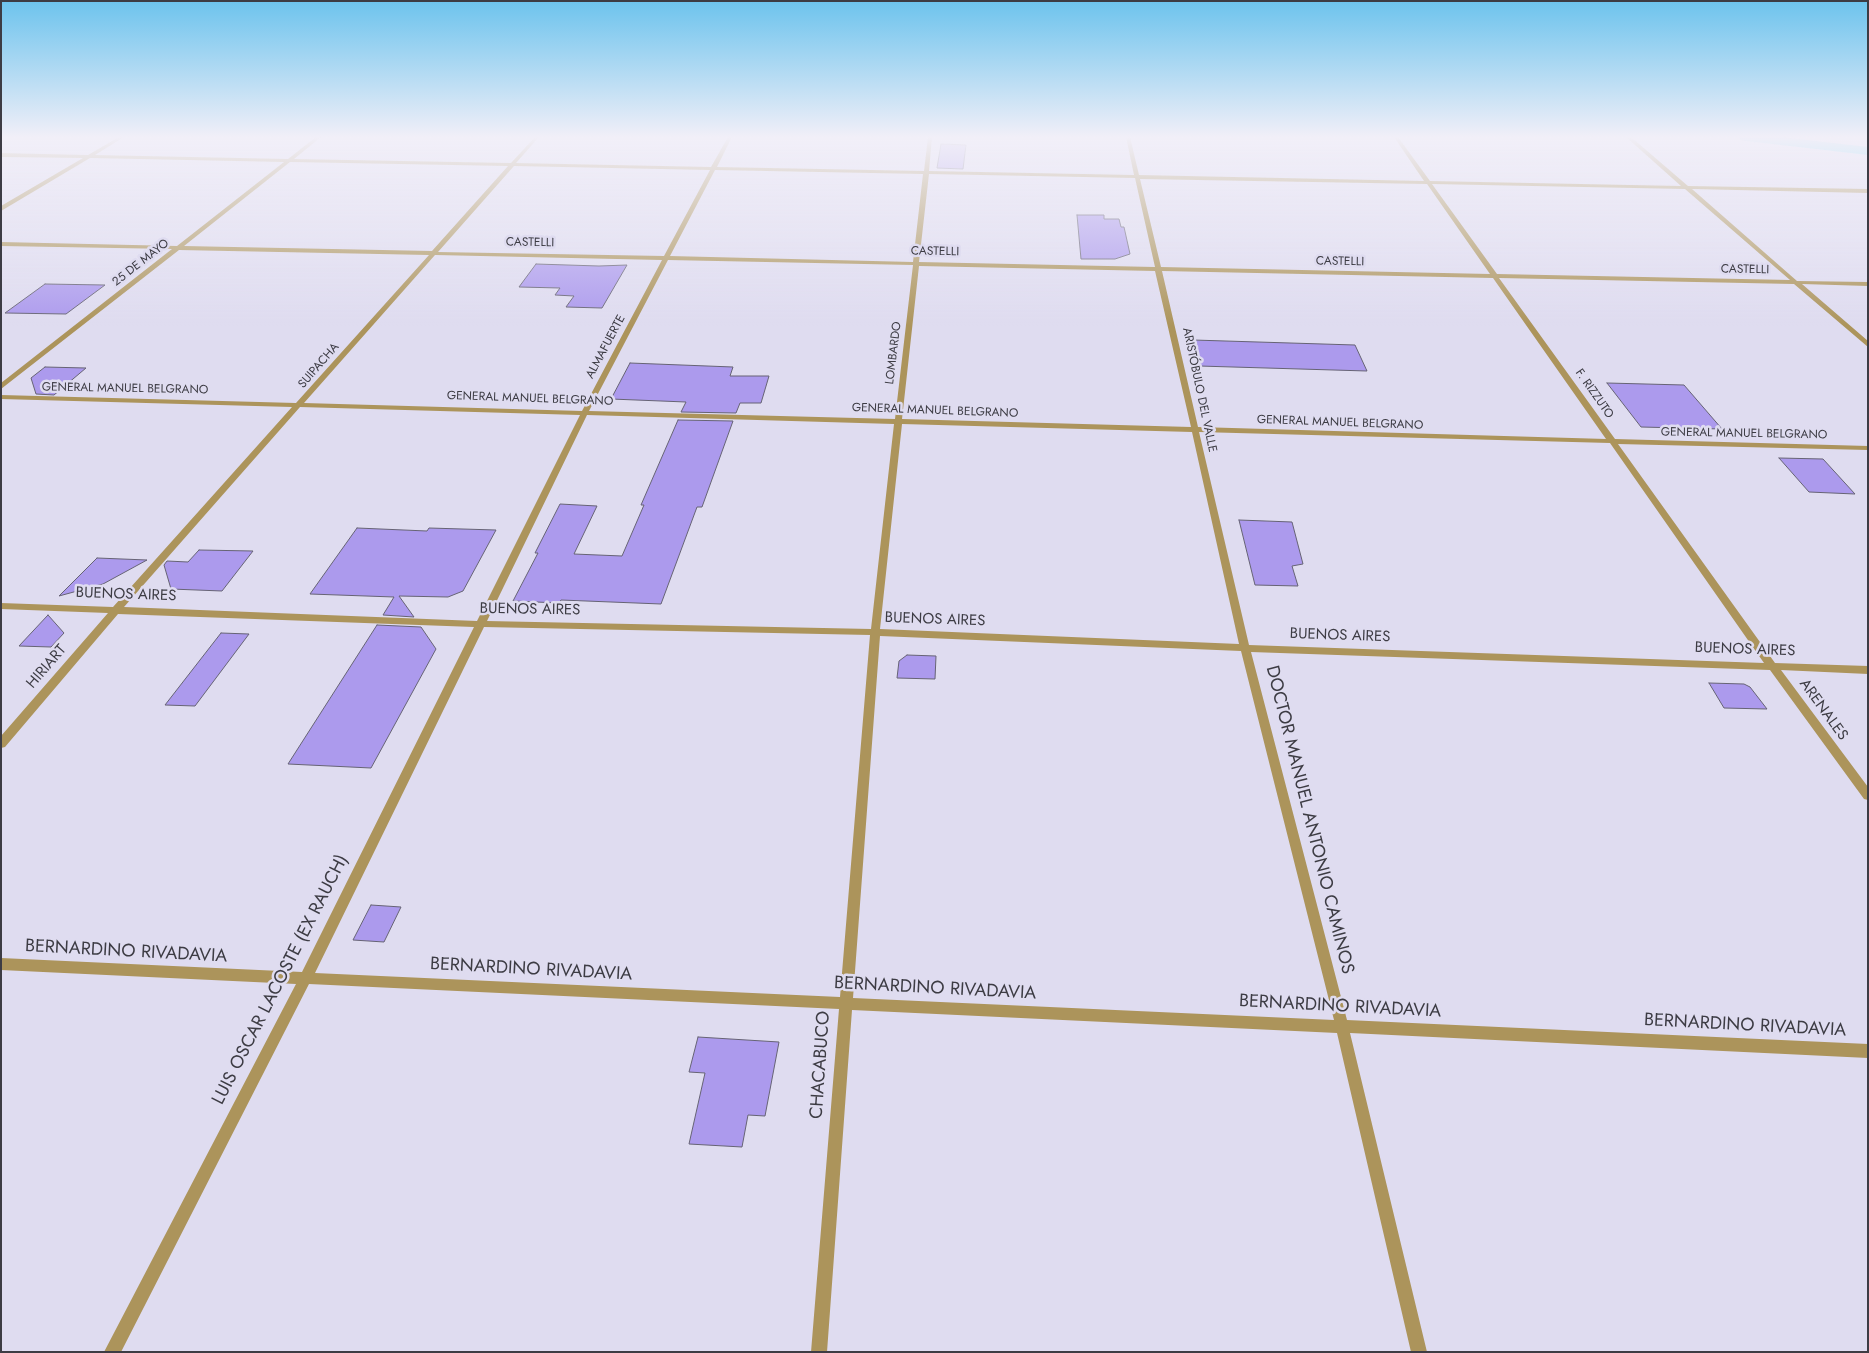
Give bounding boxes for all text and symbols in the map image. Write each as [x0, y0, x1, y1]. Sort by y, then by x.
street label: CASTELLI [506, 235, 554, 251]
street label: 25 DE MAYO [110, 236, 172, 290]
street label: CASTELLI [911, 244, 959, 260]
street label: CASTELLI [1316, 254, 1364, 270]
street label: CASTELLI [1721, 262, 1769, 278]
street label: ALMAFUERTE [583, 313, 629, 381]
street label: LOMBARDO [883, 321, 905, 385]
street label: ARISTÓBULO DEL VALLE [1179, 327, 1219, 453]
street label: SUIPACHA [296, 341, 342, 391]
street label: F. RIZZUTO [1572, 366, 1616, 422]
street label: GENERAL MANUEL BELGRANO [42, 380, 208, 398]
street label: GENERAL MANUEL BELGRANO [447, 389, 613, 409]
street label: GENERAL MANUEL BELGRANO [852, 401, 1018, 421]
street label: GENERAL MANUEL BELGRANO [1257, 413, 1423, 433]
street label: GENERAL MANUEL BELGRANO [1661, 425, 1827, 443]
street label: BUENOS AIRES [75, 584, 177, 606]
street label: BUENOS AIRES [480, 600, 580, 620]
street label: BUENOS AIRES [884, 609, 986, 631]
street label: BUENOS AIRES [1289, 625, 1391, 647]
street label: BUENOS AIRES [1694, 639, 1796, 661]
street label: HIRIART [23, 642, 71, 692]
street label: DOCTOR MANUEL ANTONIO CAMINOS [1260, 664, 1358, 976]
street label: ARENALES [1795, 676, 1851, 744]
street label: LUIS OSCAR LACOSTE (EX RAUCH) [208, 851, 354, 1109]
street label: BERNARDINO RIVADAVIA [24, 936, 228, 968]
street label: BERNARDINO RIVADAVIA [429, 954, 633, 986]
street label: BERNARDINO RIVADAVIA [833, 973, 1037, 1005]
street label: BERNARDINO RIVADAVIA [1238, 991, 1442, 1023]
street label: CHACABUCO [806, 1010, 836, 1120]
street label: BERNARDINO RIVADAVIA [1643, 1010, 1847, 1042]

